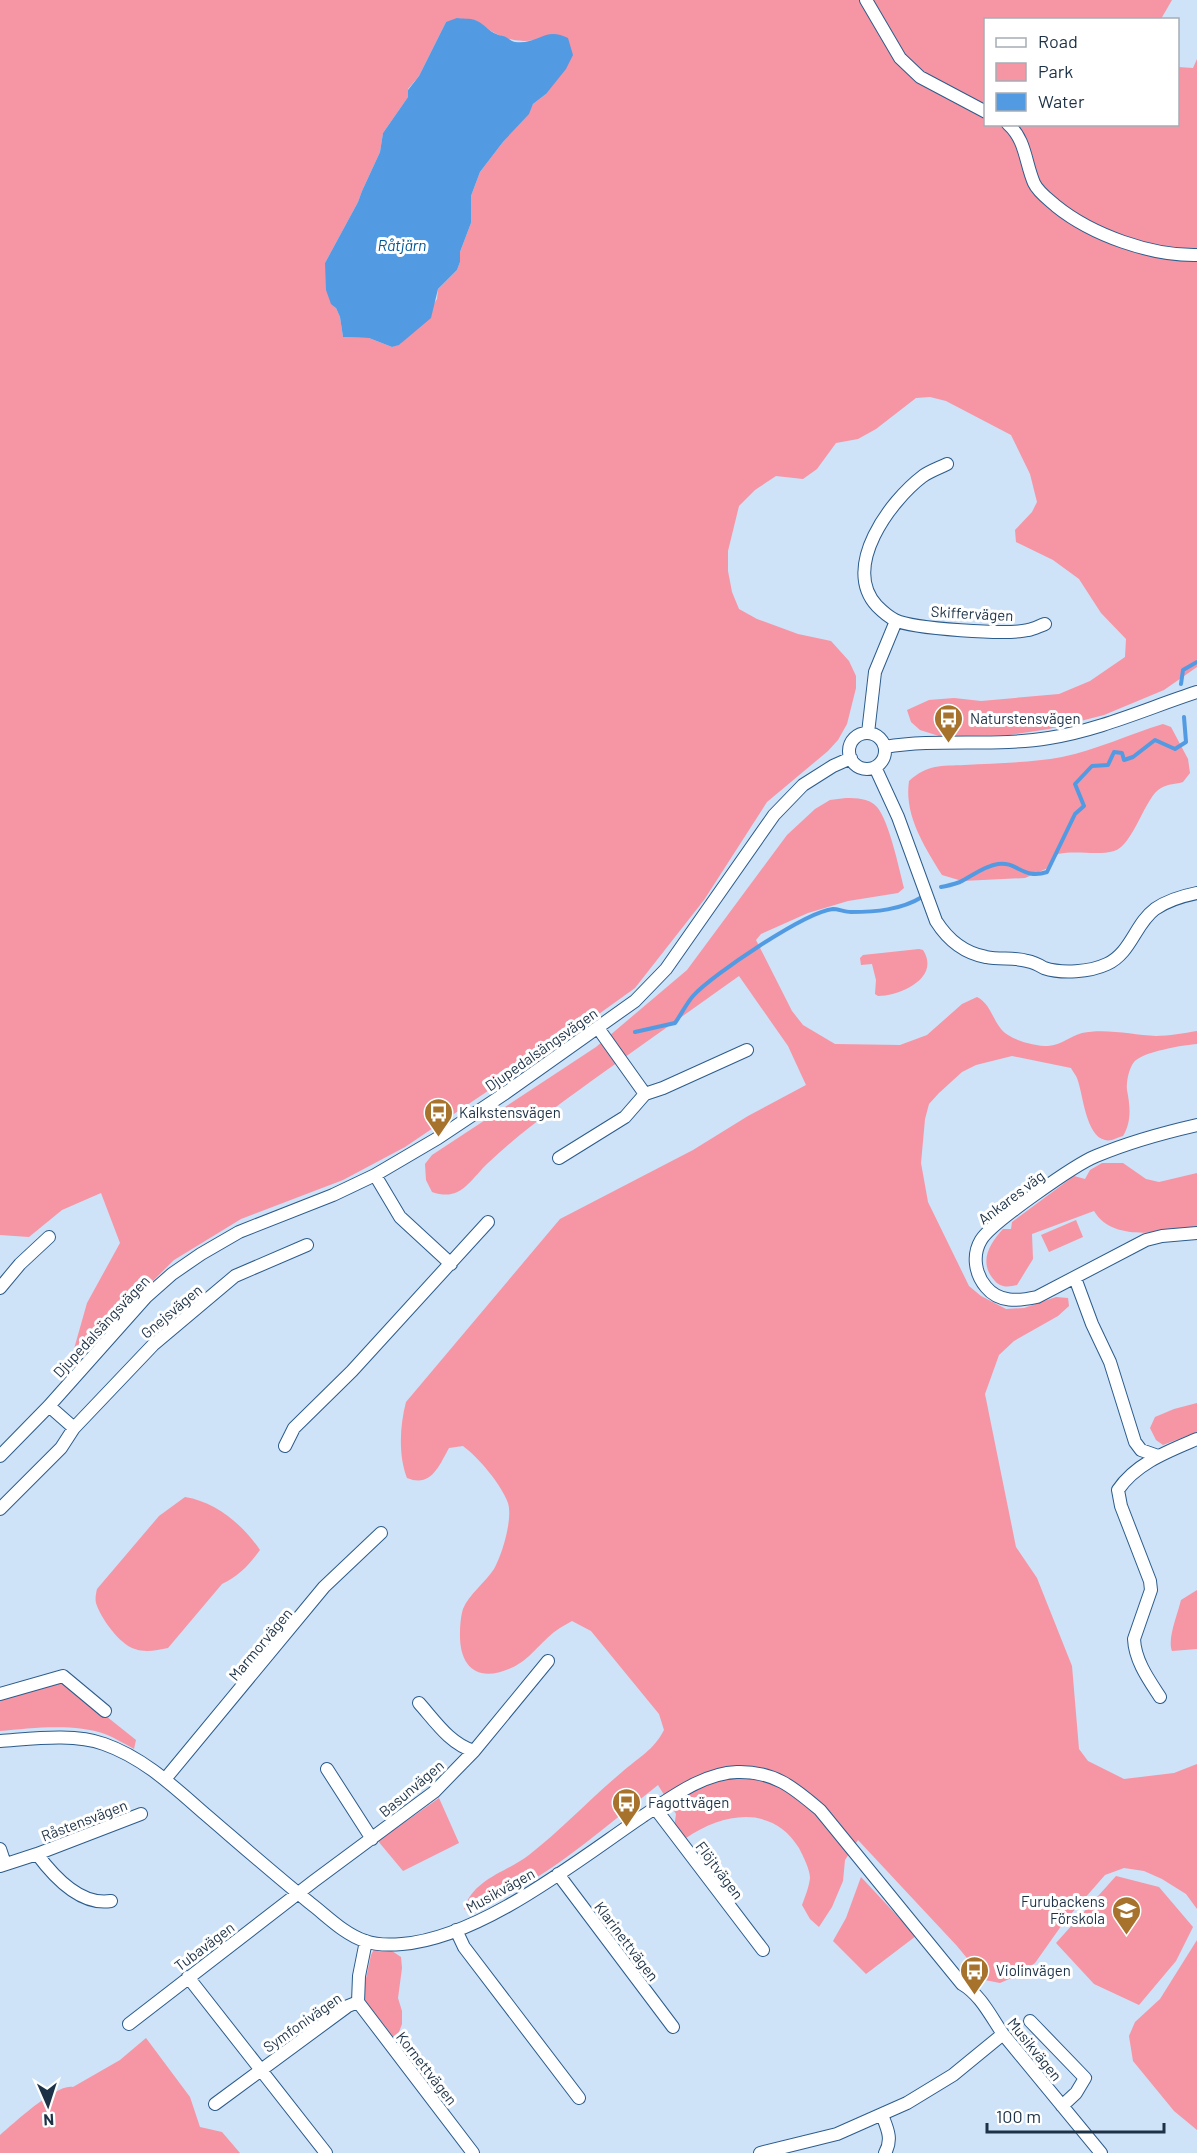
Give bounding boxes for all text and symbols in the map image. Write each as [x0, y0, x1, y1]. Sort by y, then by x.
legend [984, 18, 1179, 126]
text: Road [1038, 30, 1078, 52]
text: Park [1038, 60, 1073, 82]
text: Water [1038, 90, 1085, 112]
water label: Råtjärn [378, 235, 426, 254]
street label: Skiffervägen [930, 602, 1014, 624]
bus stop icon: Naturstensvägen [933, 702, 965, 744]
place label: Naturstensvägen [970, 709, 1081, 727]
street label: Djupedalsängsvägen [481, 1004, 601, 1094]
bus stop icon: Kalkstensvägen [422, 1096, 454, 1138]
place label: Kalkstensvägen [459, 1103, 561, 1121]
street label: Ankares väg [974, 1166, 1048, 1228]
street label: Djupedalsängsvägen [49, 1271, 153, 1381]
street label: Gnejsvägen [137, 1280, 205, 1342]
street label: Marmorvägen [225, 1604, 295, 1684]
street label: Basunvägen [375, 1756, 447, 1820]
bus stop icon: Fagottvägen [611, 1786, 643, 1828]
place label: Fagottvägen [648, 1793, 729, 1811]
street label: Råstensvägen [38, 1795, 130, 1845]
street label: Flöjtvägen [692, 1837, 748, 1903]
street label: Musikvägen [462, 1864, 538, 1916]
place label: Furubackens Förskola [1021, 1892, 1105, 1927]
school or university icon: Furubackens Förskola [1110, 1894, 1142, 1936]
street label: Klarinettvägen [591, 1898, 663, 1984]
street label: Tubavägen [170, 1918, 238, 1974]
bus stop icon: Violinvägen [959, 1954, 991, 1996]
place label: Violinvägen [996, 1961, 1071, 1979]
street label: Symfonivägen [259, 1988, 345, 2056]
street label: Musikvägen [1004, 2014, 1066, 2084]
street label: Kornettvägen [393, 2028, 461, 2108]
north arrow [18, 2075, 78, 2135]
scale bar [987, 2096, 1164, 2134]
text: 100 m [996, 2105, 1041, 2127]
text: N [43, 2111, 55, 2130]

